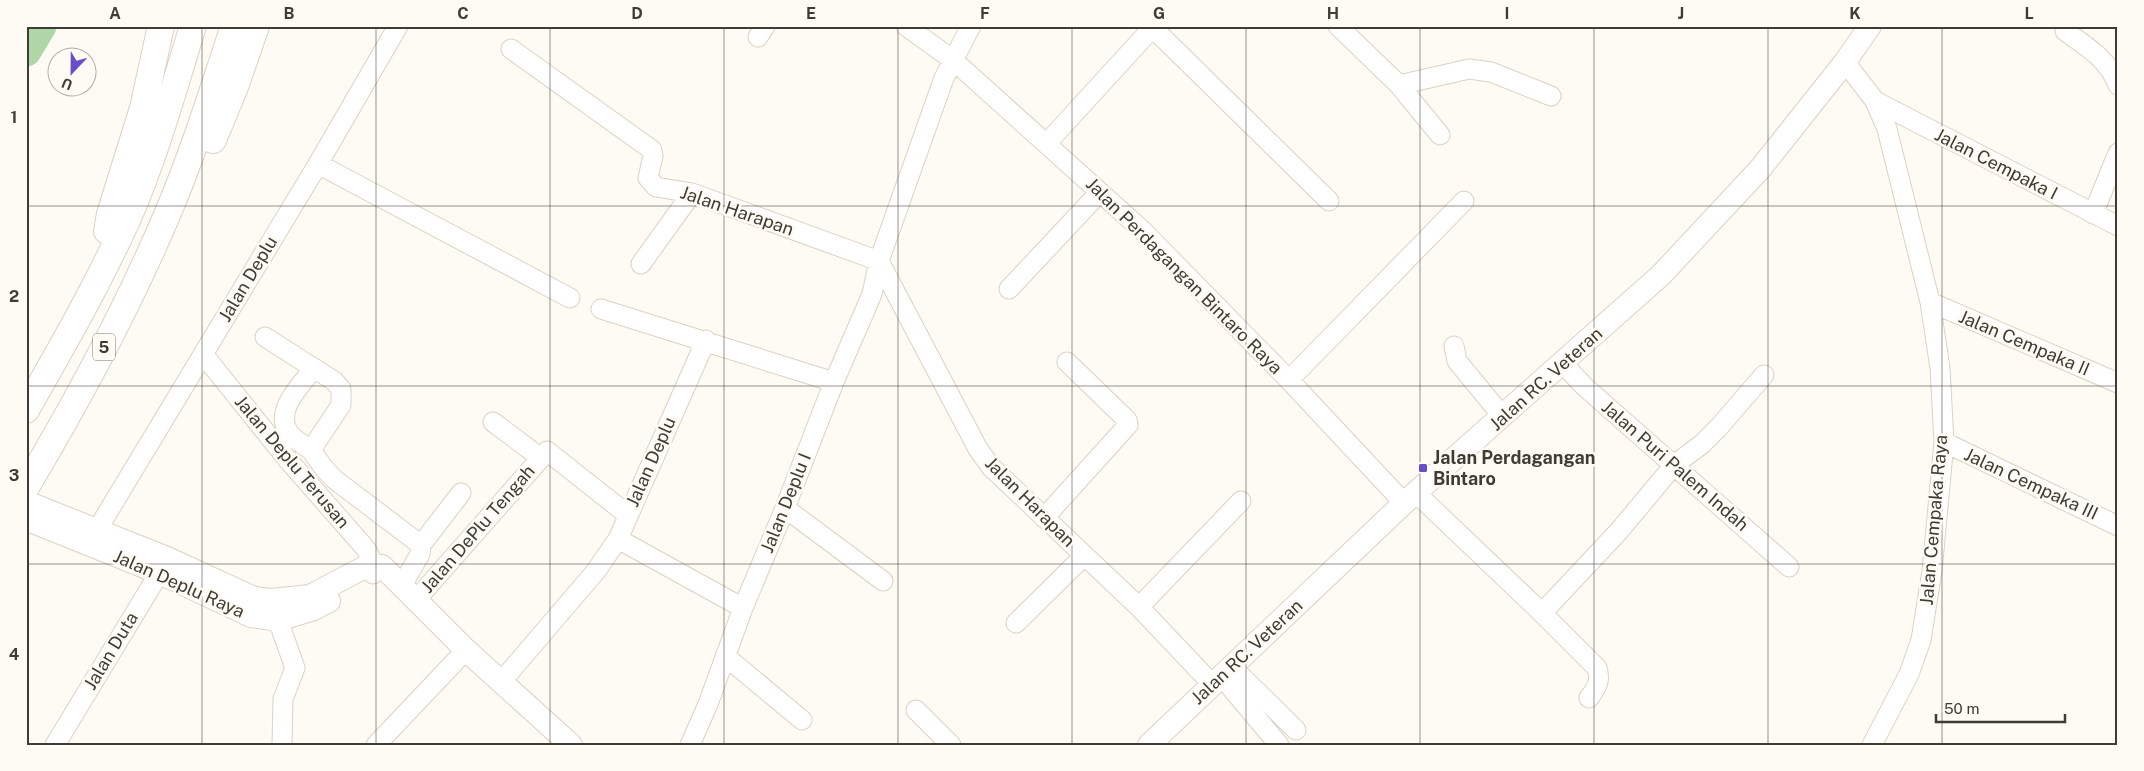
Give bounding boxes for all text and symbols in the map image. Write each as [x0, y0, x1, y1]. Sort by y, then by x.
text: A [109, 4, 121, 23]
text: B [284, 4, 295, 23]
text: C [457, 4, 469, 23]
text: D [631, 4, 643, 23]
text: E [806, 4, 816, 23]
text: F [980, 4, 990, 23]
text: G [1153, 4, 1165, 23]
text: H [1327, 4, 1339, 23]
text: I [1505, 4, 1509, 23]
text: J [1678, 4, 1684, 23]
text: K [1849, 4, 1861, 23]
text: L [2024, 4, 2034, 23]
north arrow [48, 48, 98, 98]
text: U [59, 75, 75, 93]
text: 1 [11, 108, 17, 127]
street label: Jalan Cempaka I [1931, 124, 2061, 204]
street label: Jalan Perdagangan Bintaro Raya [1082, 173, 1287, 378]
street label: Jalan Harapan [678, 181, 797, 240]
street label: Jalan Deplu [214, 232, 281, 325]
text: 2 [9, 287, 19, 306]
street label: Jalan Cempaka II [1956, 306, 2093, 380]
street label: Jalan RC. Veteran [1485, 323, 1606, 435]
road number: 5 [93, 334, 115, 361]
street label: Jalan Deplu Terusan [231, 391, 354, 532]
street label: Jalan Puri Palem Indah [1598, 396, 1753, 535]
street label: Jalan Deplu [621, 414, 680, 510]
street label: Jalan Cempaka Raya [1916, 434, 1951, 606]
street label: Jalan Cempaka III [1961, 443, 2101, 524]
place label: Jalan Perdagangan Bintaro [1433, 447, 1595, 489]
street label: Jalan Deplu I [756, 450, 815, 556]
street label: Jalan Harapan [981, 452, 1080, 551]
street label: Jalan DePlu Tengah [416, 461, 539, 597]
marker: Jalan Perdagangan Bintaro [1417, 462, 1429, 474]
text: 3 [9, 466, 19, 485]
street label: Jalan Deplu Raya [110, 545, 248, 622]
street label: Jalan RC. Veteran [1187, 595, 1307, 709]
street label: Jalan Duta [79, 608, 142, 693]
text: 4 [9, 645, 20, 664]
scale bar [1936, 691, 2065, 723]
text: 50 m [1944, 700, 1979, 717]

